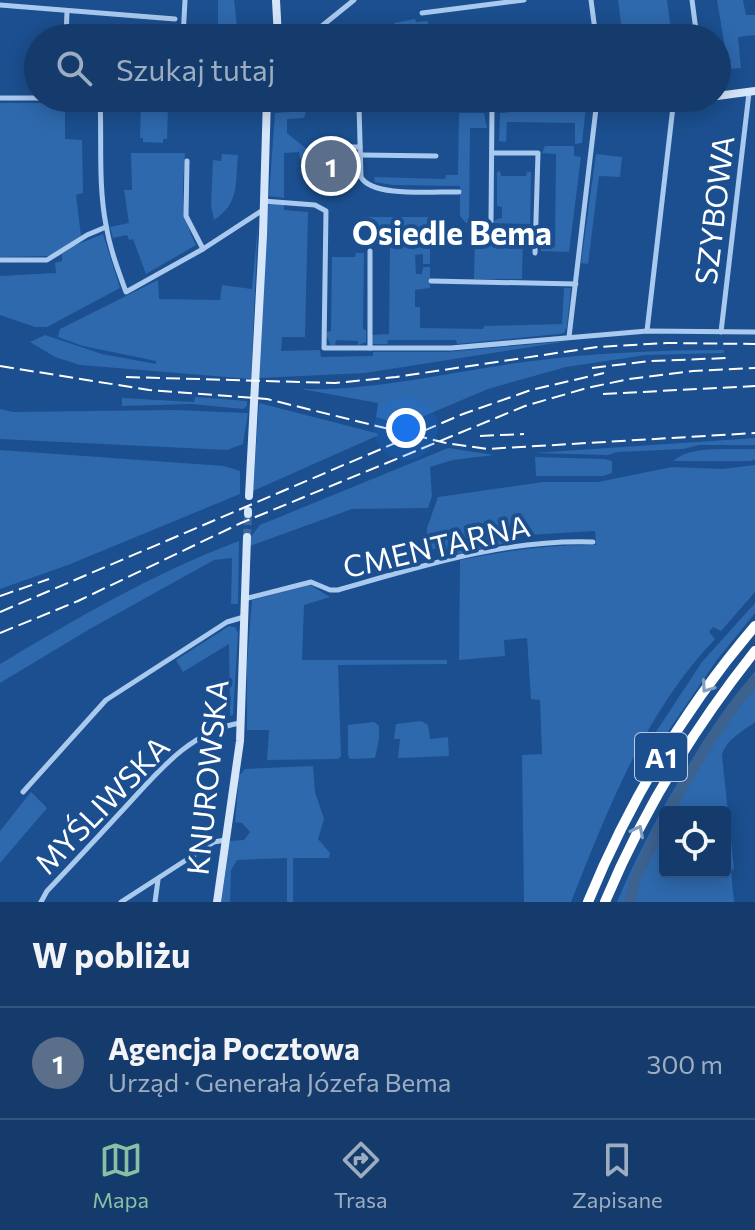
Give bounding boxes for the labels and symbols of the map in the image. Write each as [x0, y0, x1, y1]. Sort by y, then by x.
street label: SZYBOWA [686, 133, 740, 287]
pin: 1 [305, 136, 357, 196]
district label: Osiedle Bema [352, 212, 552, 252]
your location [386, 408, 426, 448]
street label: CMENTARNA [339, 506, 533, 584]
street label: KNUROWSKA [177, 677, 235, 877]
one-way arrow [702, 679, 717, 693]
street label: MYŚLIWSKA [26, 727, 176, 881]
road number: A1 [635, 733, 687, 781]
one-way arrow [628, 825, 643, 840]

